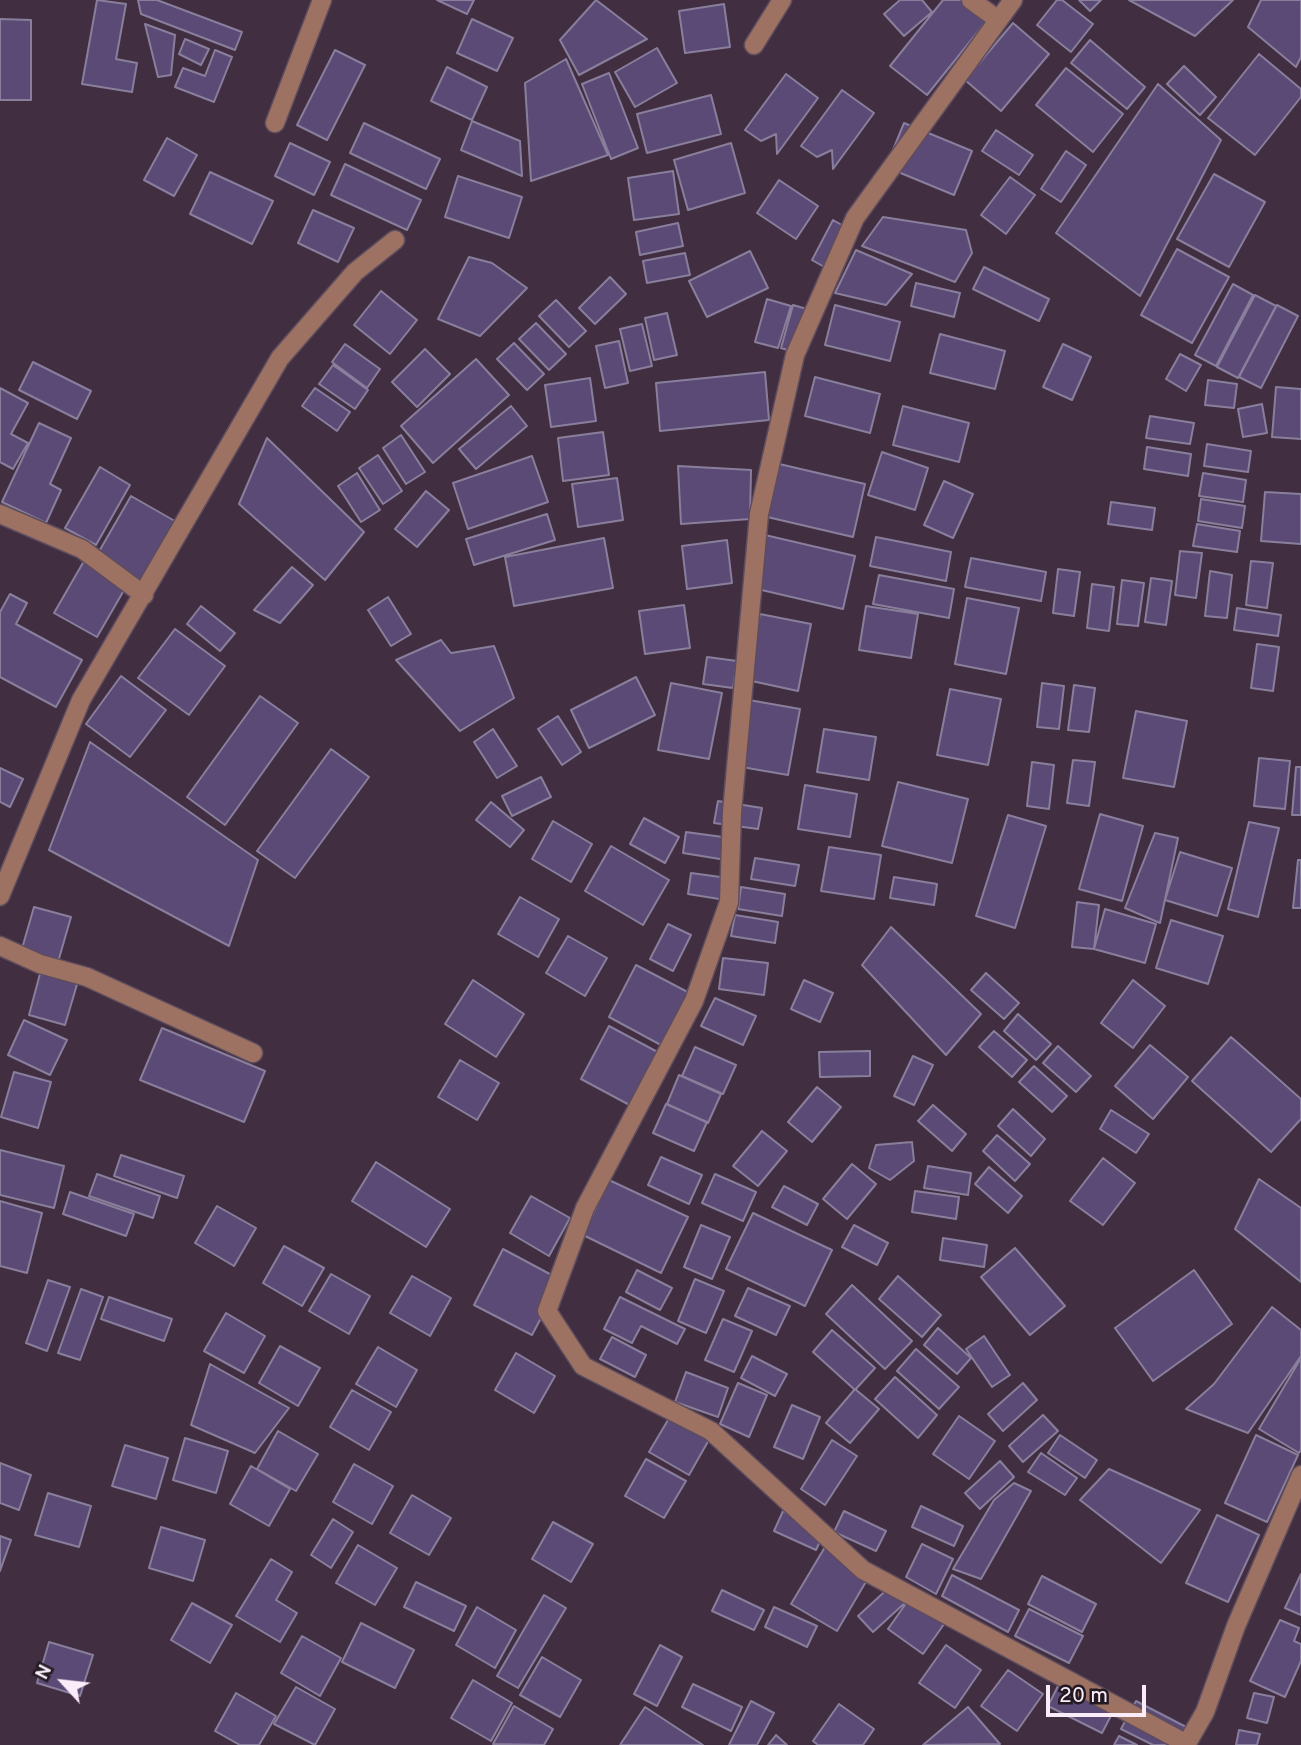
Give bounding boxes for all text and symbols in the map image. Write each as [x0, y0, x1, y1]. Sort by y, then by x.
north arrow [28, 1647, 98, 1717]
text: N [30, 1661, 58, 1684]
scale bar [1049, 1672, 1149, 1716]
text: 20 m [1059, 1683, 1108, 1710]

